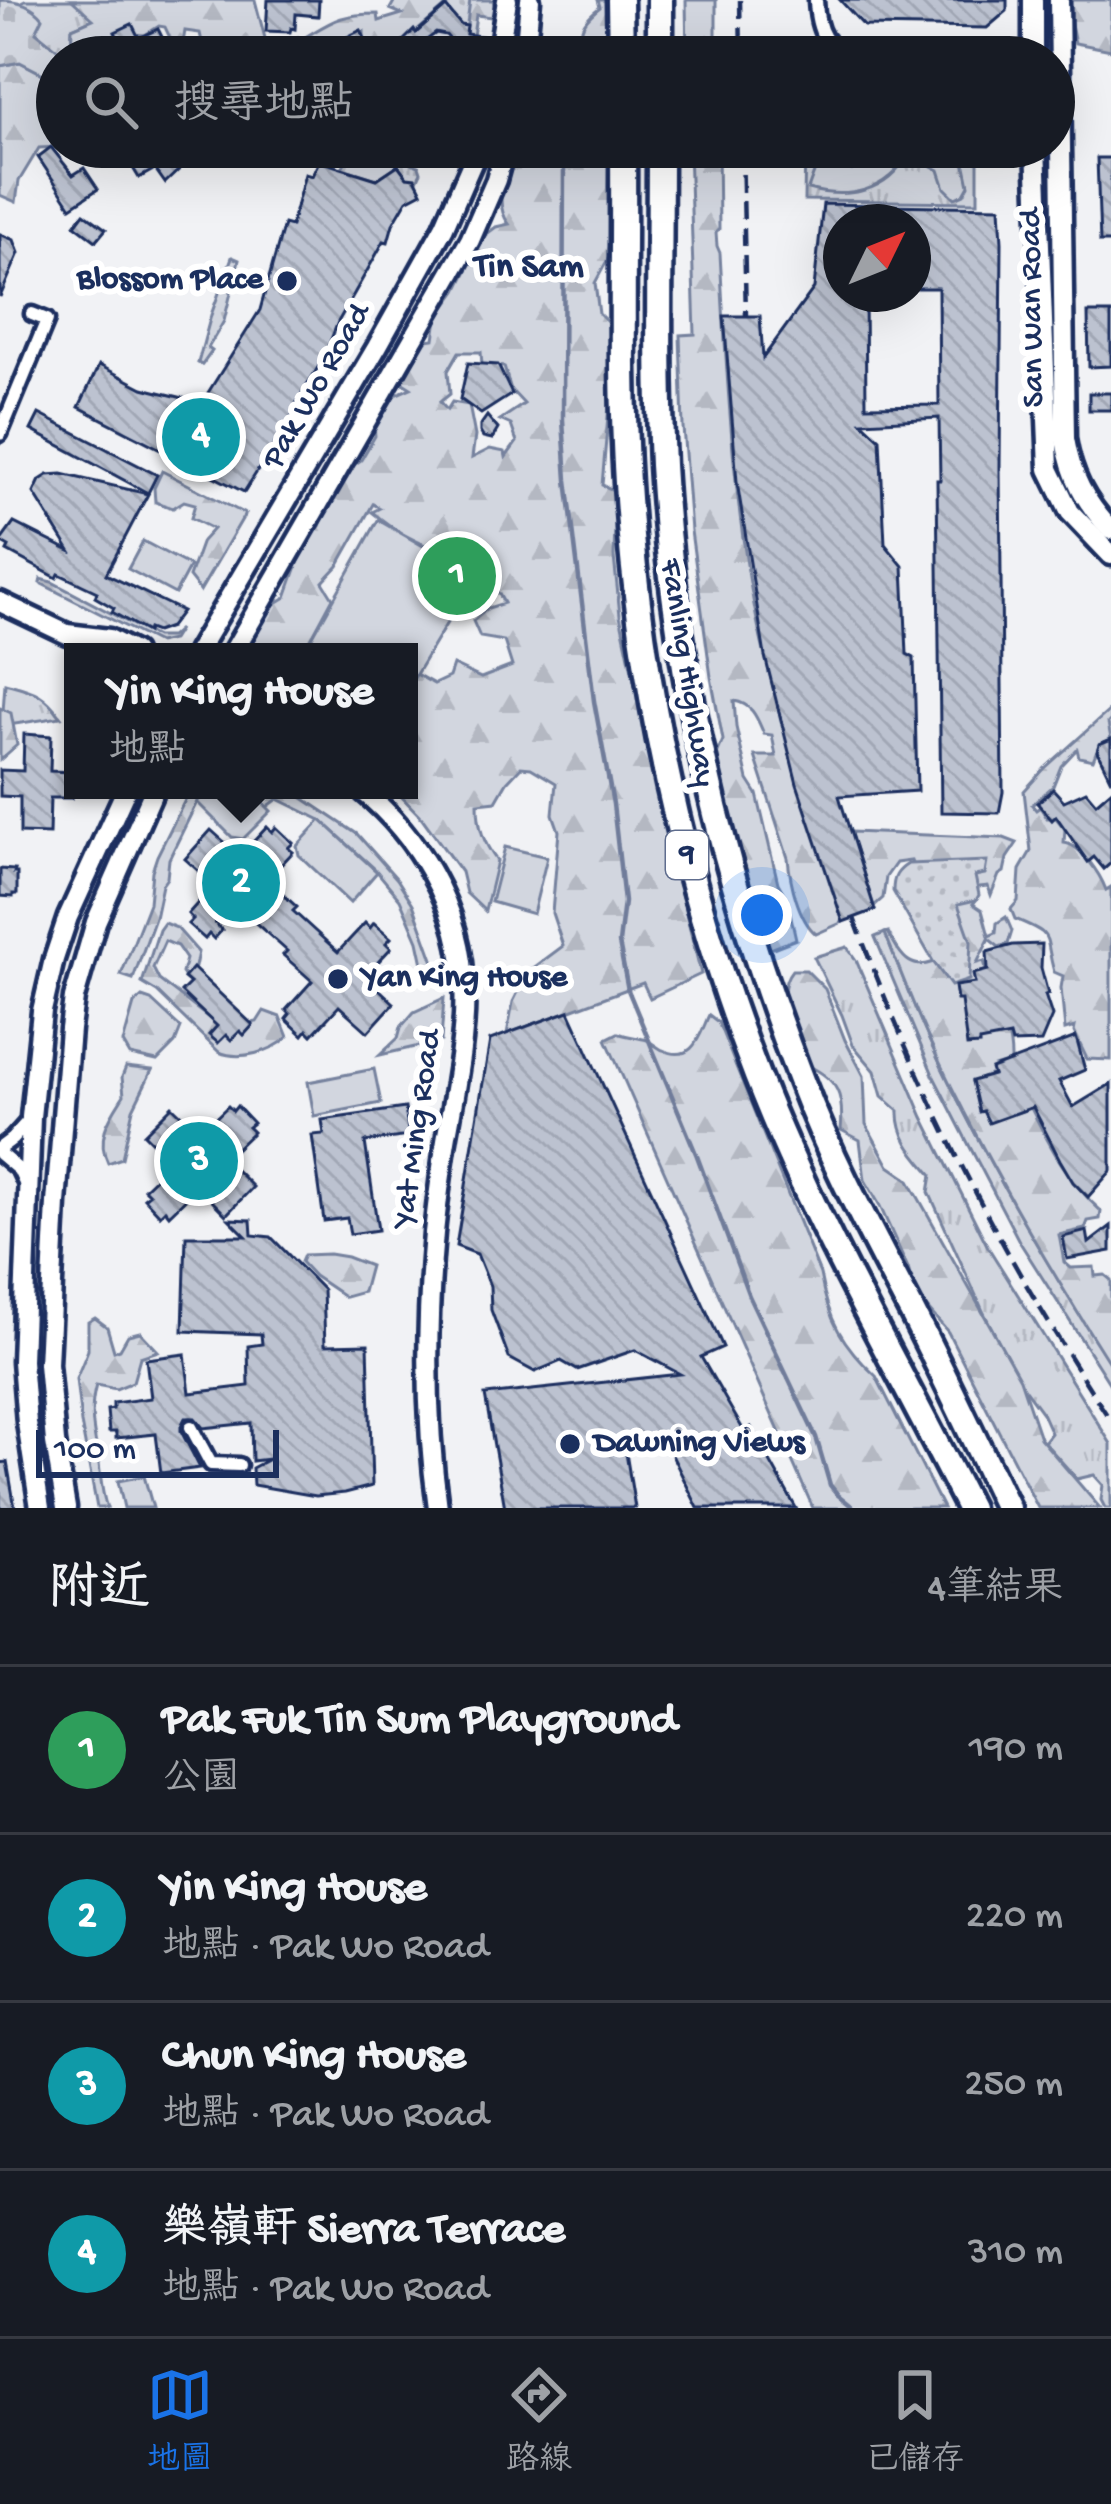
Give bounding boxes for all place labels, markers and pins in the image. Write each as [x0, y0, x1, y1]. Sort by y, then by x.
place label: Blossom Place [76, 262, 264, 300]
marker: Blossom Place [274, 268, 300, 294]
pin: 4 [162, 392, 240, 482]
pin: 1 [418, 531, 496, 621]
pin: 2 [202, 838, 280, 928]
place label: Yan King House [358, 960, 568, 998]
marker: Yan King House [325, 966, 351, 992]
pin: 3 [160, 1116, 238, 1206]
place label: Dawning Views [591, 1425, 807, 1463]
marker: Dawning Views [557, 1431, 583, 1457]

